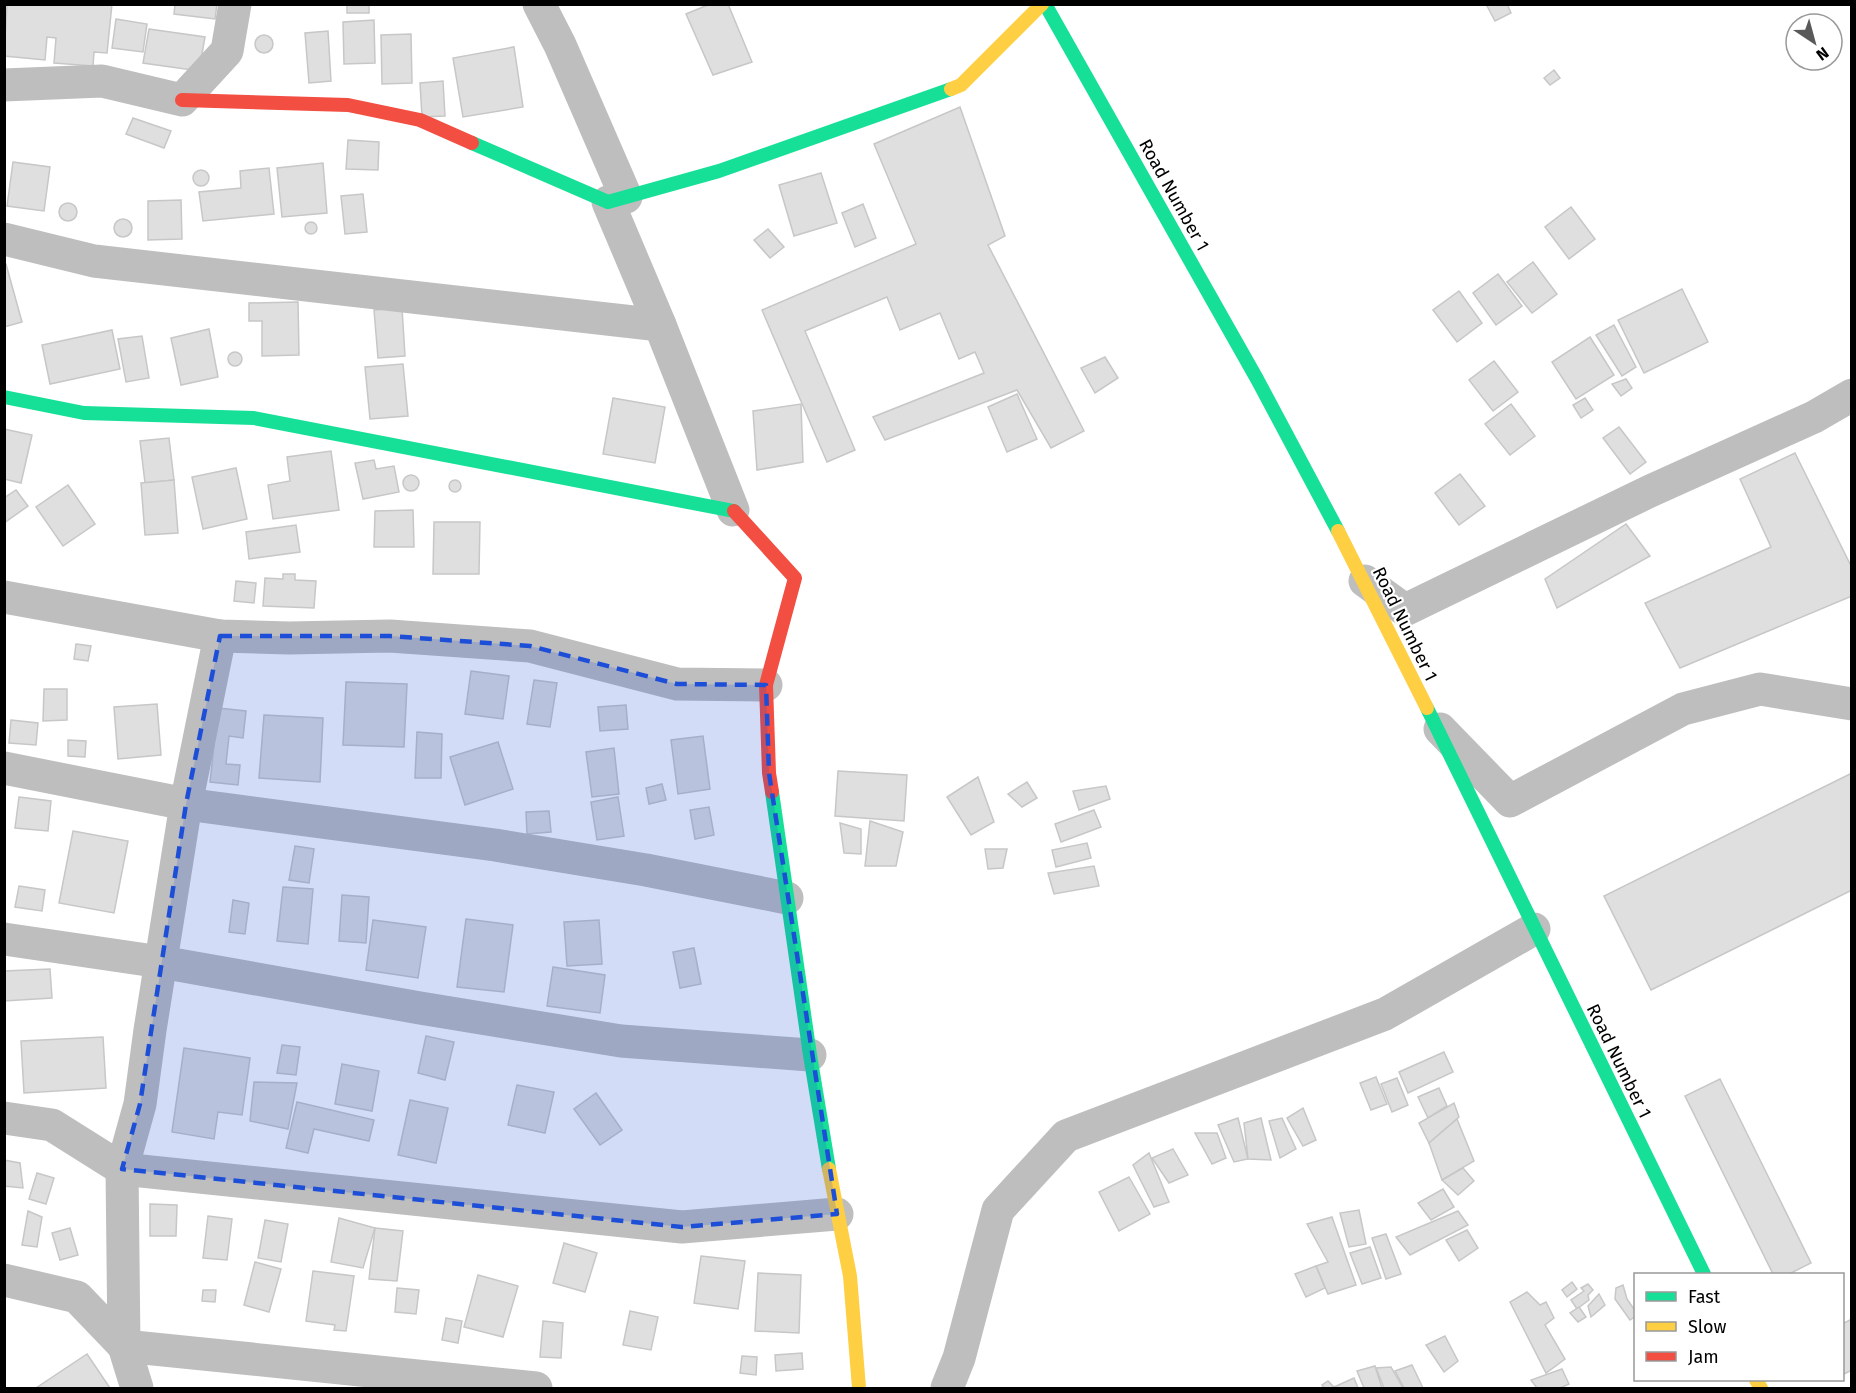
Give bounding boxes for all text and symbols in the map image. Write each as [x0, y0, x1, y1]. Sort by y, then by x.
north arrow [1784, 12, 1844, 72]
text: N [1813, 43, 1832, 65]
street label: Road Number 1 [1134, 135, 1214, 255]
street label: Road Number 1 [1368, 563, 1442, 685]
street label: Road Number 1 [1582, 1000, 1656, 1122]
legend [1634, 1273, 1844, 1381]
text: Fast [1688, 1286, 1721, 1308]
text: Slow [1688, 1316, 1727, 1338]
text: Jam [1688, 1346, 1719, 1368]

